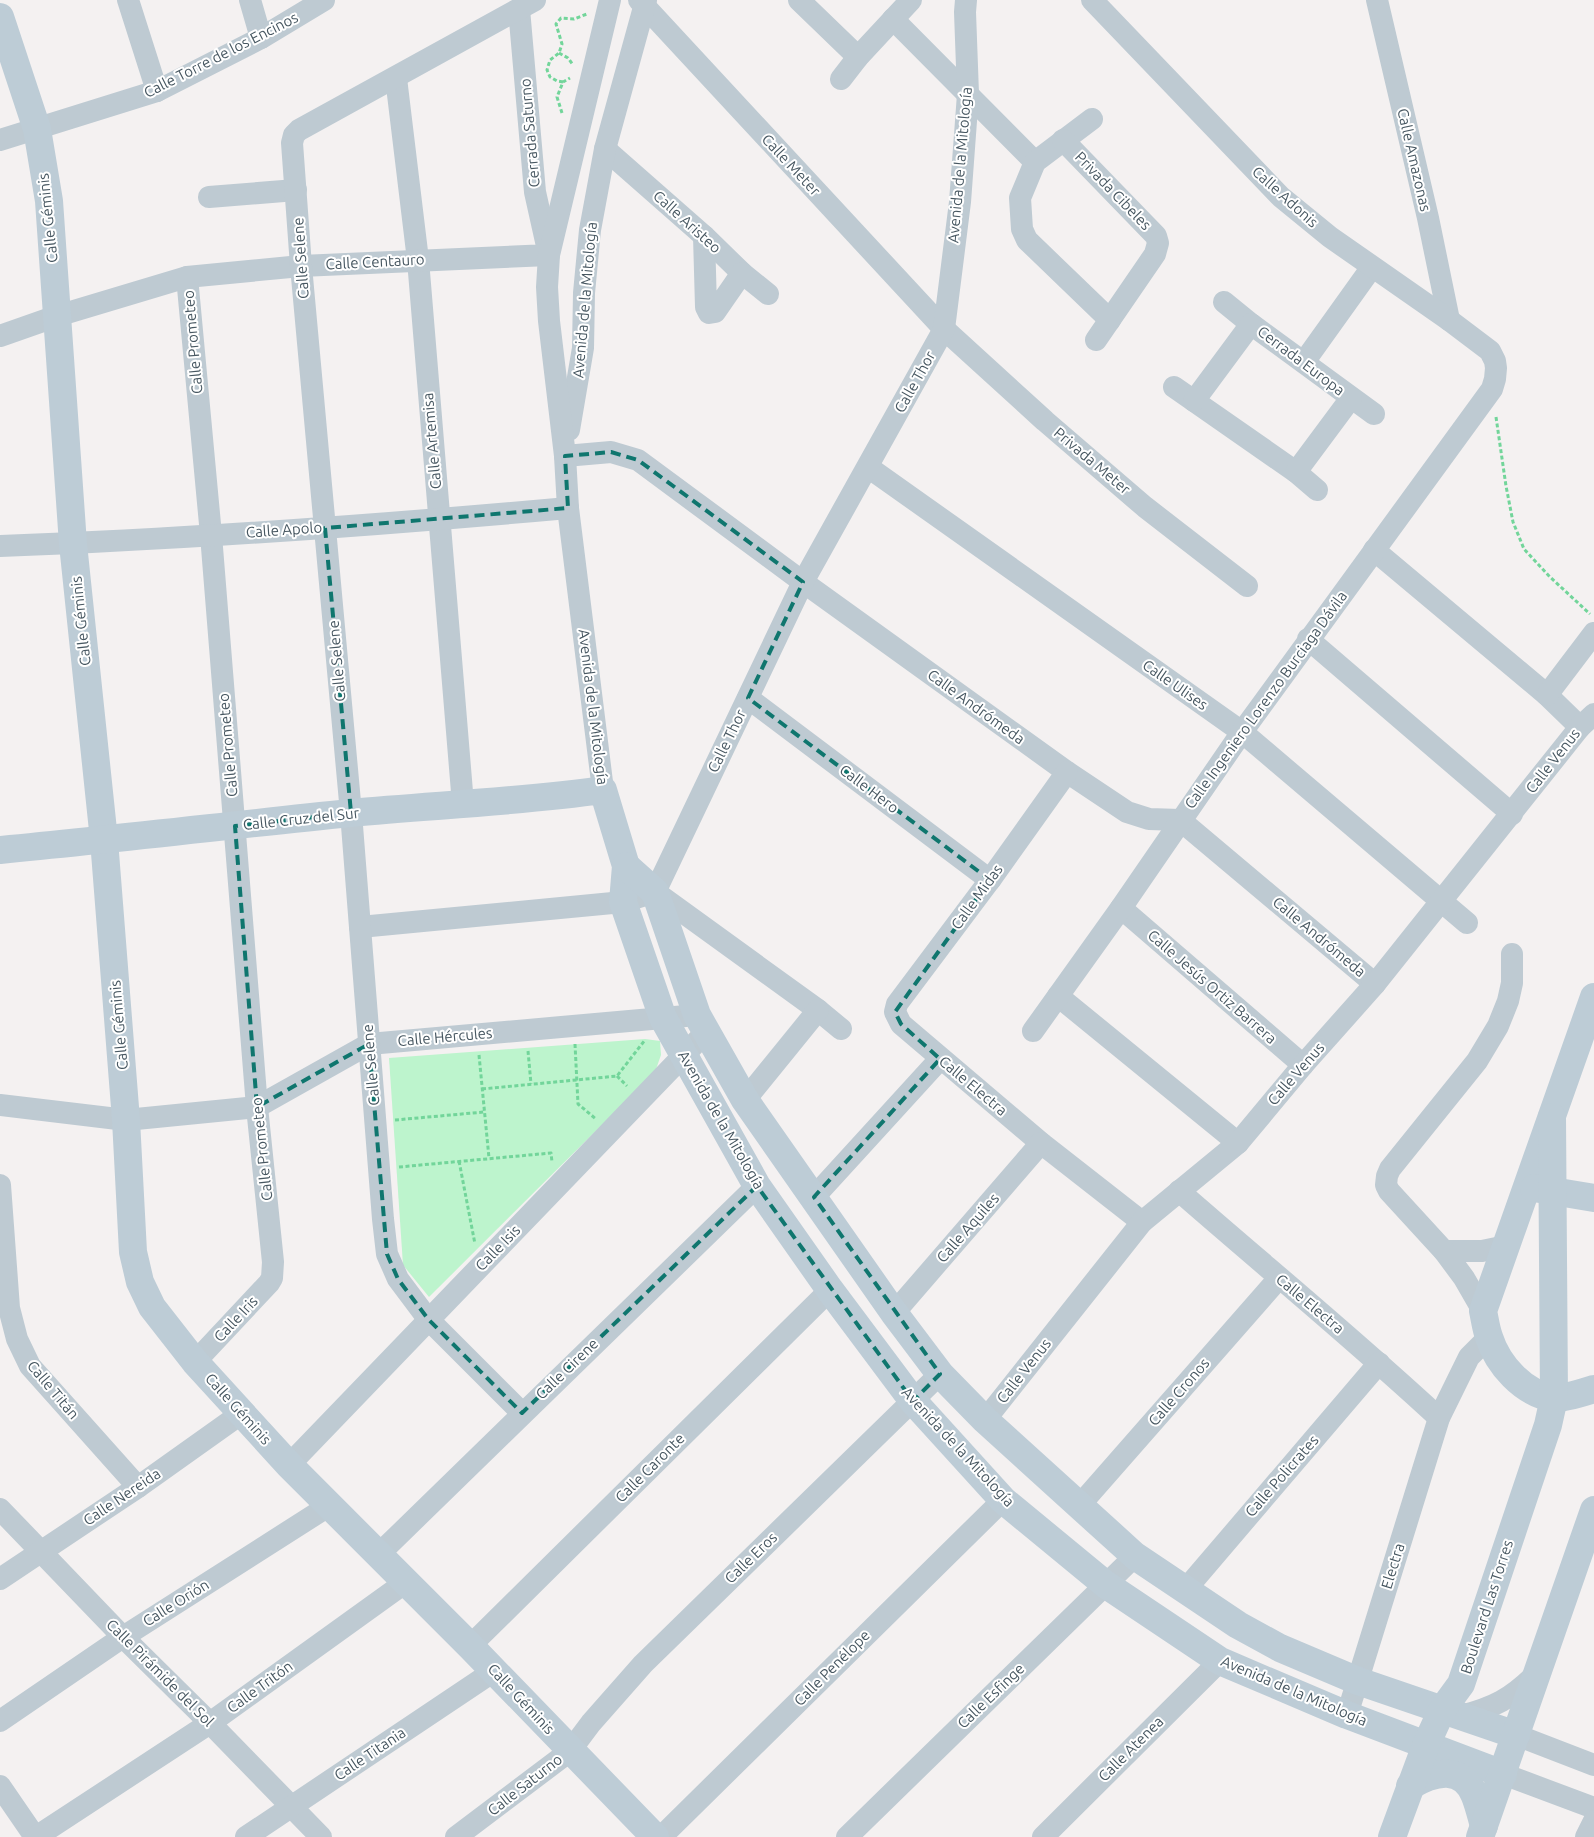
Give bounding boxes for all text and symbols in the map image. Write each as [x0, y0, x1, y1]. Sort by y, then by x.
street label: Calle Torre de los Encinos [141, 8, 301, 101]
street label: Cerrada Saturno [516, 78, 543, 188]
street label: Avenida de la Mitología [944, 86, 975, 244]
street label: Calle Amazonas [1394, 107, 1435, 213]
street label: Calle Meter [759, 130, 824, 199]
street label: Privada Cibeles [1072, 148, 1155, 233]
street label: Calle Adonis [1249, 163, 1322, 231]
street label: Calle Géminis [34, 172, 61, 264]
street label: Calle Aristeo [650, 187, 725, 256]
street label: Calle Selene [289, 217, 312, 299]
street label: Avenida de la Mitología [569, 221, 600, 379]
street label: Calle Centauro [325, 250, 425, 273]
street label: Calle Prometeo [179, 289, 206, 395]
street label: Cerrada Europa [1255, 322, 1348, 399]
street label: Calle Thor [891, 348, 939, 416]
street label: Calle Artemisa [419, 392, 444, 490]
street label: Privada Meter [1051, 424, 1134, 498]
street label: Calle Apolo [245, 518, 323, 541]
street label: Calle Géminis [67, 575, 94, 667]
street label: Calle Ingeniero Lorenzo Burciaga Dávila [1181, 588, 1350, 812]
street label: Calle Selene [324, 620, 349, 702]
street label: Avenida de la Mitología [576, 628, 611, 786]
street label: Calle Ulises [1139, 656, 1211, 713]
street label: Calle Andrómeda [924, 666, 1028, 747]
street label: Calle Prometeo [214, 692, 241, 798]
street label: Calle Thor [704, 706, 749, 775]
street label: Calle Venus [1522, 725, 1583, 796]
street label: Calle Hero [836, 761, 902, 816]
street label: Calle Cruz del Sur [242, 804, 360, 833]
street label: Calle Midas [947, 861, 1006, 933]
street label: Calle Andrómeda [1270, 893, 1369, 980]
street label: Calle Jesús Ortiz Barrera [1145, 926, 1280, 1047]
street label: Calle Géminis [106, 979, 131, 1071]
street label: Calle Selene [358, 1024, 383, 1106]
street label: Calle Hércules [397, 1024, 493, 1049]
street label: Calle Venus [1264, 1039, 1327, 1108]
street label: Avenida de la Mitología [675, 1048, 768, 1192]
street label: Calle Electra [936, 1052, 1011, 1119]
street label: Calle Prometeo [248, 1096, 275, 1202]
street label: Calle Aquiles [933, 1190, 1002, 1266]
street label: Calle Isis [472, 1221, 524, 1274]
street label: Calle Electra [1273, 1270, 1348, 1337]
street label: Calle Iris [210, 1292, 261, 1345]
street label: Calle Cirene [532, 1335, 601, 1403]
street label: Calle Venus [993, 1335, 1054, 1406]
street label: Calle Cronos [1145, 1354, 1213, 1429]
street label: Calle Titán [24, 1357, 83, 1422]
street label: Calle Géminis [202, 1370, 275, 1448]
street label: Avenida de la Mitología [899, 1384, 1018, 1510]
street label: Calle Caronte [612, 1430, 688, 1506]
street label: Calle Policrates [1242, 1431, 1322, 1520]
street label: Calle Nereida [80, 1464, 164, 1529]
street label: Calle Eros [721, 1529, 780, 1587]
street label: Boulevard Las Torres [1457, 1538, 1516, 1676]
street label: Electra [1378, 1541, 1408, 1591]
street label: Calle Orión [140, 1576, 212, 1630]
street label: Calle Pirámide del Sol [103, 1616, 218, 1730]
street label: Calle Penélope [790, 1626, 873, 1709]
street label: Avenida de la Mitología [1219, 1652, 1370, 1729]
street label: Calle Tritón [224, 1657, 296, 1716]
street label: Calle Géminis [484, 1660, 558, 1737]
street label: Calle Esfinge [954, 1660, 1028, 1732]
street label: Calle Atenea [1095, 1713, 1167, 1785]
street label: Calle Titania [331, 1724, 409, 1784]
street label: Calle Saturno [484, 1750, 565, 1819]

